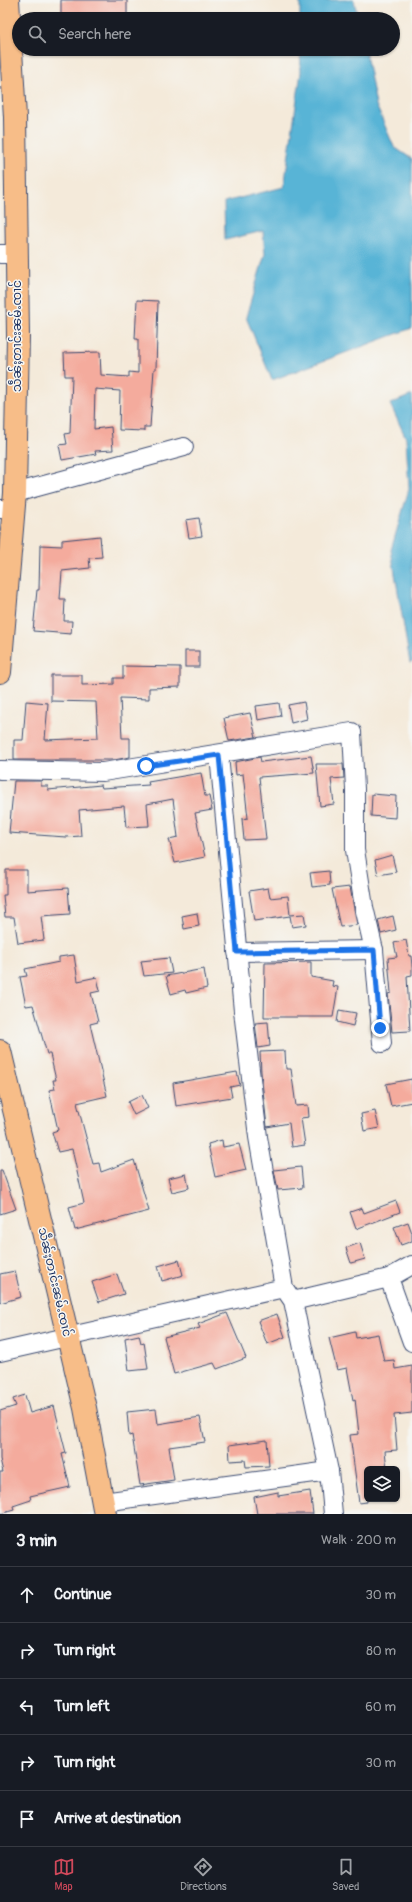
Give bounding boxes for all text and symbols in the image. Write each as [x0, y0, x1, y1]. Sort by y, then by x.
search box [12, 12, 400, 56]
icon: search [26, 23, 48, 45]
text: Search here [58, 25, 131, 44]
street label: သဵၼ်ႈတၢင်းၼမ်ႉၸၢင် [8, 280, 25, 392]
route start [137, 757, 155, 775]
route end [371, 1019, 389, 1037]
street label: သဵၼ်ႈတၢင်းၼမ်ႉၸၢင် [35, 1225, 76, 1338]
map controls [364, 1466, 400, 1502]
button: layers [364, 1466, 400, 1502]
text: 3 min [16, 1530, 57, 1551]
text: Walk · 200 m [321, 1532, 396, 1548]
icon: ahead [16, 1584, 38, 1606]
text: Continue [54, 1585, 112, 1604]
text: 30 m [366, 1587, 396, 1603]
icon: right [16, 1640, 38, 1662]
text: Turn right [54, 1641, 115, 1660]
text: 80 m [366, 1643, 396, 1659]
icon: left [16, 1696, 38, 1718]
text: Turn left [54, 1697, 110, 1716]
text: 60 m [365, 1699, 396, 1715]
icon: right [16, 1752, 38, 1774]
text: Turn right [54, 1753, 115, 1772]
text: 30 m [366, 1755, 396, 1771]
icon: arrive [16, 1808, 38, 1830]
text: Arrive at destination [54, 1809, 181, 1828]
tab: Map [53, 1856, 75, 1893]
tab: Directions [180, 1856, 227, 1893]
tab: Saved [332, 1856, 359, 1893]

